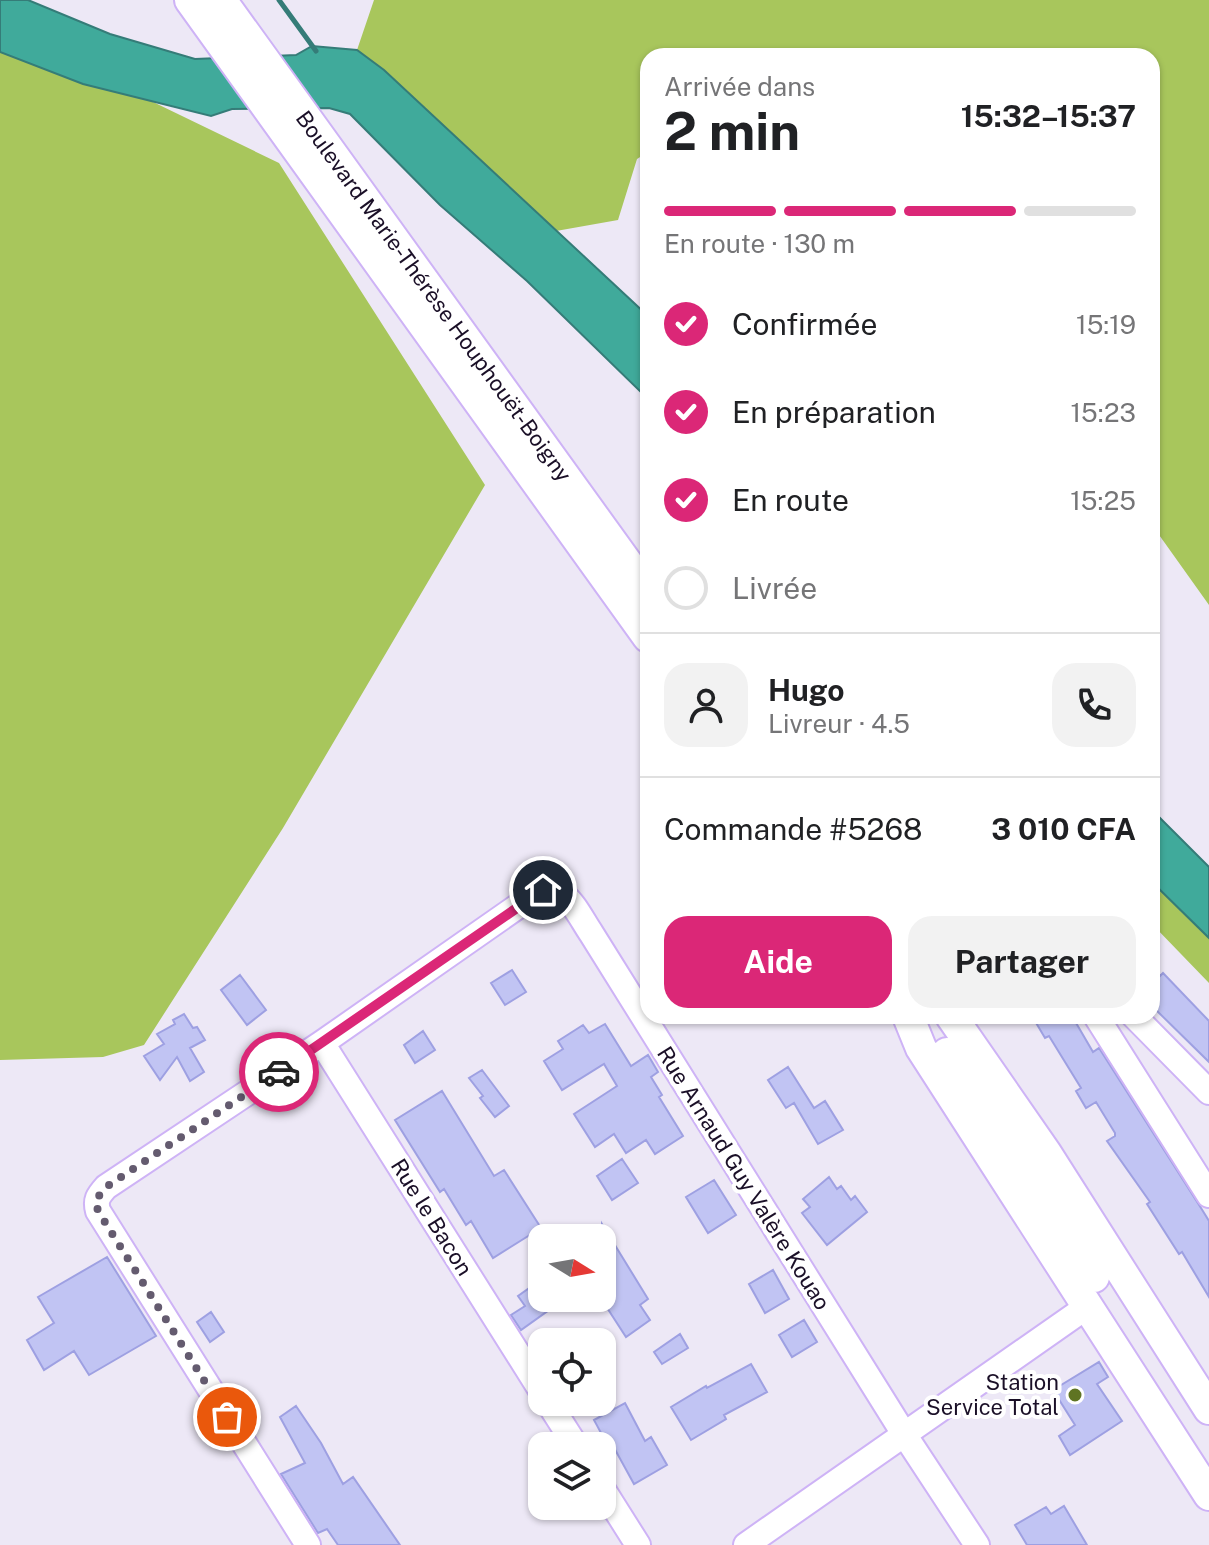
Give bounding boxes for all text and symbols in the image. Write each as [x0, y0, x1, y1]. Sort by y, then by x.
text: Arrivée dans [664, 71, 815, 102]
text: 15:32–15:37 [961, 98, 1136, 134]
text: 2 min [664, 101, 800, 162]
street label: Boulevard Marie-Thérèse Houphouët-Boigny [291, 106, 577, 487]
text: En route · 130 m [664, 228, 855, 259]
icon: check [664, 302, 708, 346]
text: Confirmée [732, 306, 877, 342]
text: 15:19 [1076, 309, 1136, 340]
icon: check [664, 390, 708, 434]
text: En préparation [732, 394, 936, 430]
text: 15:23 [1071, 397, 1136, 428]
icon: check [664, 478, 708, 522]
text: En route [732, 482, 849, 518]
text: 15:25 [1070, 485, 1136, 516]
text: Livrée [732, 570, 817, 606]
button: person [664, 663, 748, 747]
button: phone [1052, 663, 1136, 747]
text: Hugo [768, 672, 845, 708]
text: Livreur · 4.5 [768, 708, 910, 739]
text: Commande #5268 [664, 811, 922, 847]
text: 3 010 CFA [991, 811, 1136, 847]
pin [509, 856, 577, 924]
icon: home [521, 868, 565, 912]
button: Aide [664, 916, 892, 1008]
button: Partager [908, 916, 1136, 1008]
courier [239, 1032, 319, 1112]
street label: Rue Arnaud Guy Valère Kouao [652, 1041, 836, 1315]
icon: car [257, 1050, 301, 1094]
street label: Rue le Bacon [386, 1154, 478, 1280]
north arrow [528, 1224, 616, 1312]
map controls [528, 1224, 616, 1520]
button: locate [528, 1328, 616, 1416]
place label: Station Service Total [926, 1369, 1059, 1420]
pin [193, 1383, 261, 1451]
marker: Station Service Total [1066, 1386, 1084, 1404]
icon: bag [205, 1395, 249, 1439]
button: layers [528, 1432, 616, 1520]

